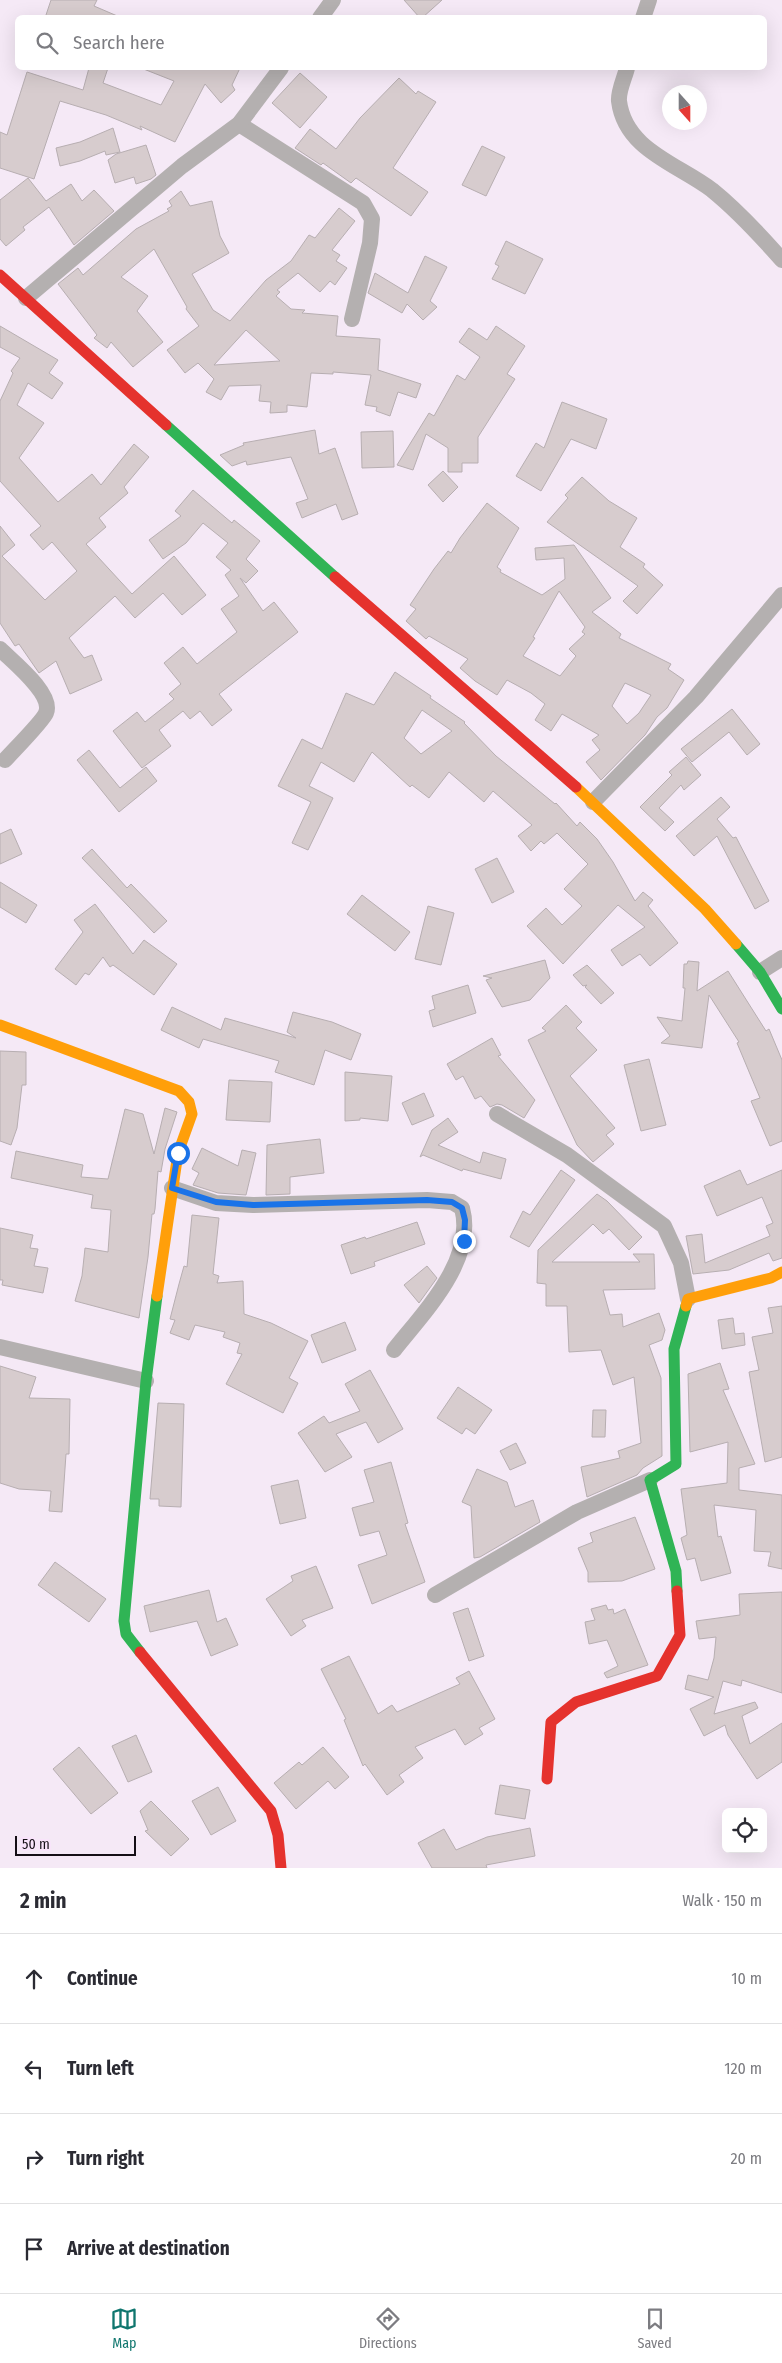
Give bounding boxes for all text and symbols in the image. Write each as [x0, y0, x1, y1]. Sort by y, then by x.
search box [15, 15, 767, 70]
icon: search [33, 29, 61, 57]
text: Search here [73, 31, 165, 54]
north arrow [662, 85, 707, 130]
route start [167, 1142, 190, 1165]
route end [453, 1230, 476, 1253]
map controls [722, 1808, 767, 1853]
button: locate [722, 1808, 767, 1853]
scale bar [15, 1833, 136, 1856]
text: 50 m [22, 1836, 50, 1853]
text: 2 min [20, 1888, 67, 1914]
text: Walk · 150 m [682, 1891, 762, 1910]
icon: ahead [20, 1965, 48, 1993]
text: Continue [67, 1967, 138, 1990]
text: 10 m [731, 1969, 762, 1988]
icon: left [20, 2055, 48, 2083]
text: Turn left [67, 2057, 134, 2080]
text: 120 m [724, 2059, 762, 2078]
icon: right [20, 2145, 48, 2173]
text: Turn right [67, 2147, 144, 2170]
text: 20 m [731, 2149, 762, 2168]
icon: arrive [20, 2235, 48, 2263]
text: Arrive at destination [67, 2237, 230, 2260]
tab: Map [110, 2305, 138, 2352]
tab: Directions [359, 2305, 417, 2352]
tab: Saved [637, 2305, 672, 2352]

